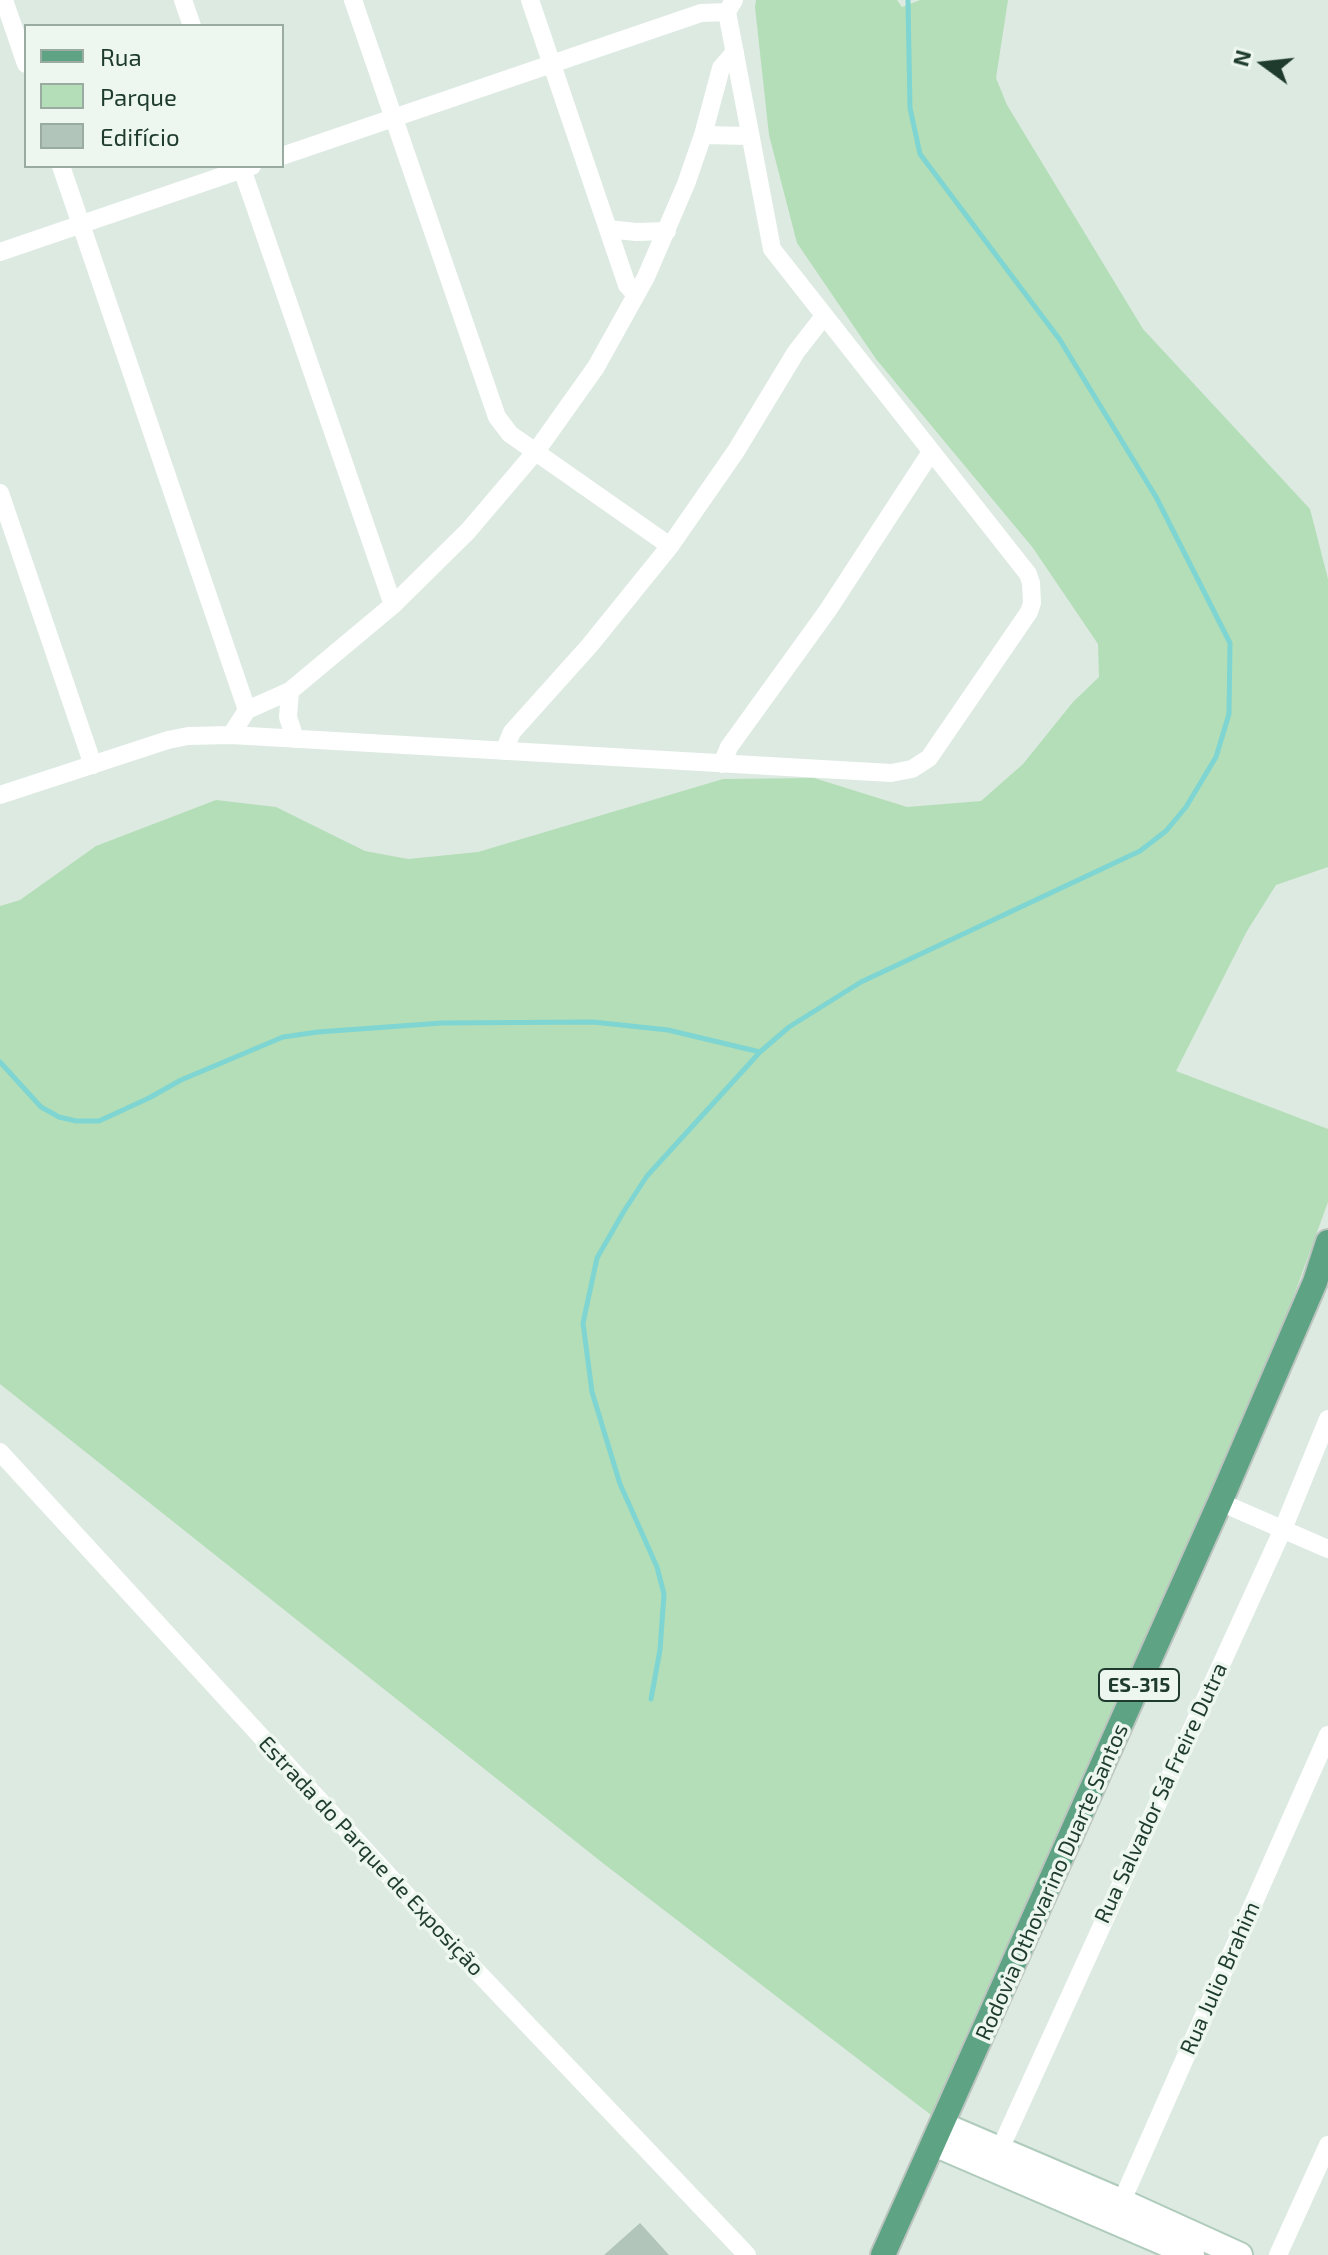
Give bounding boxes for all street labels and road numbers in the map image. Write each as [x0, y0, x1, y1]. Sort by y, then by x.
street label: Rua Salvador Sá Freire Dutra [1089, 1659, 1233, 1927]
road number: ES-315 [1099, 1669, 1179, 1701]
street label: Rodovia Othovarino Duarte Santos [970, 1720, 1134, 2044]
street label: Estrada do Parque de Exposição [253, 1731, 489, 1981]
street label: Rua Julio Brahim [1174, 1897, 1266, 2059]

